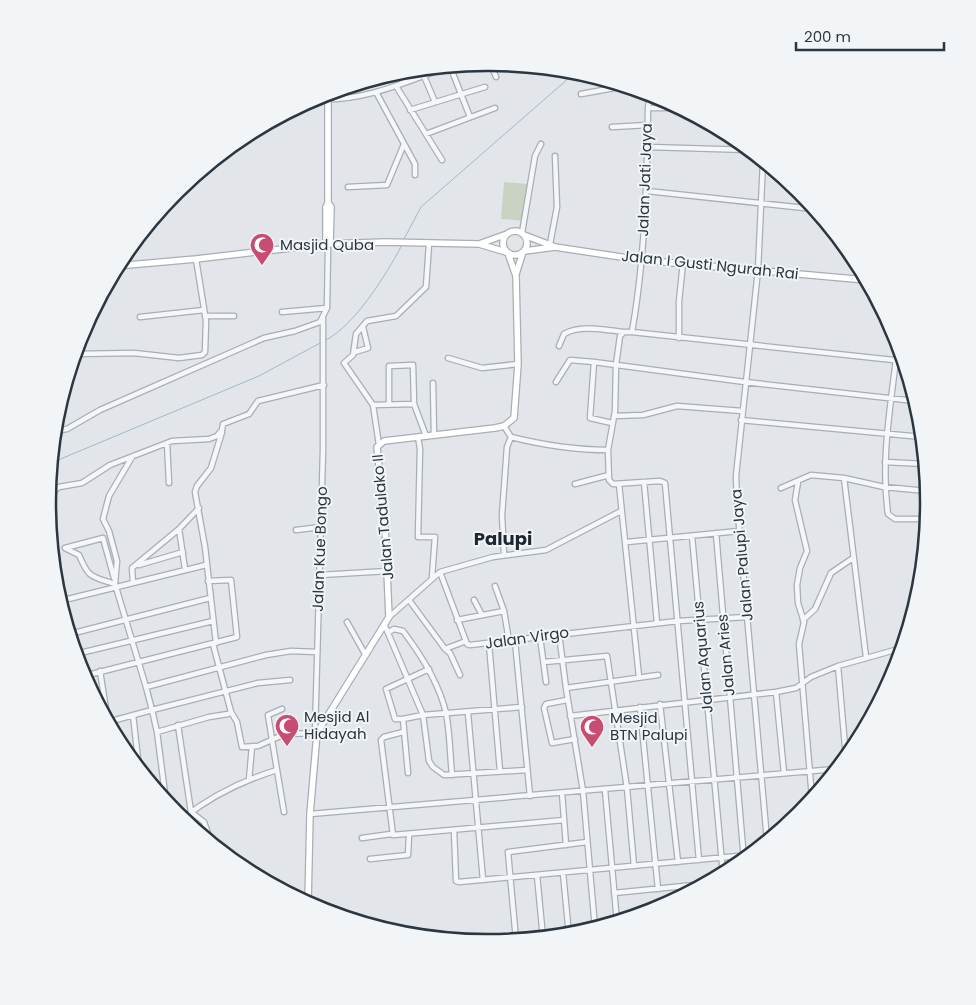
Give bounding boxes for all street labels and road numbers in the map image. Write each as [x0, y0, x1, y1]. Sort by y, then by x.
street label: Jalan Jati Jaya [632, 123, 657, 237]
street label: Jalan I Gusti Ngurah Rai [620, 245, 800, 284]
street label: Jalan Tadulako II [367, 453, 398, 581]
street label: Jalan Kue Bongo [307, 486, 332, 612]
street label: Jalan Palupi Jaya [725, 488, 758, 622]
street label: Jalan Aquarius [687, 600, 718, 714]
street label: Jalan Aries [711, 613, 740, 697]
street label: Jalan Virgo [484, 621, 570, 654]

